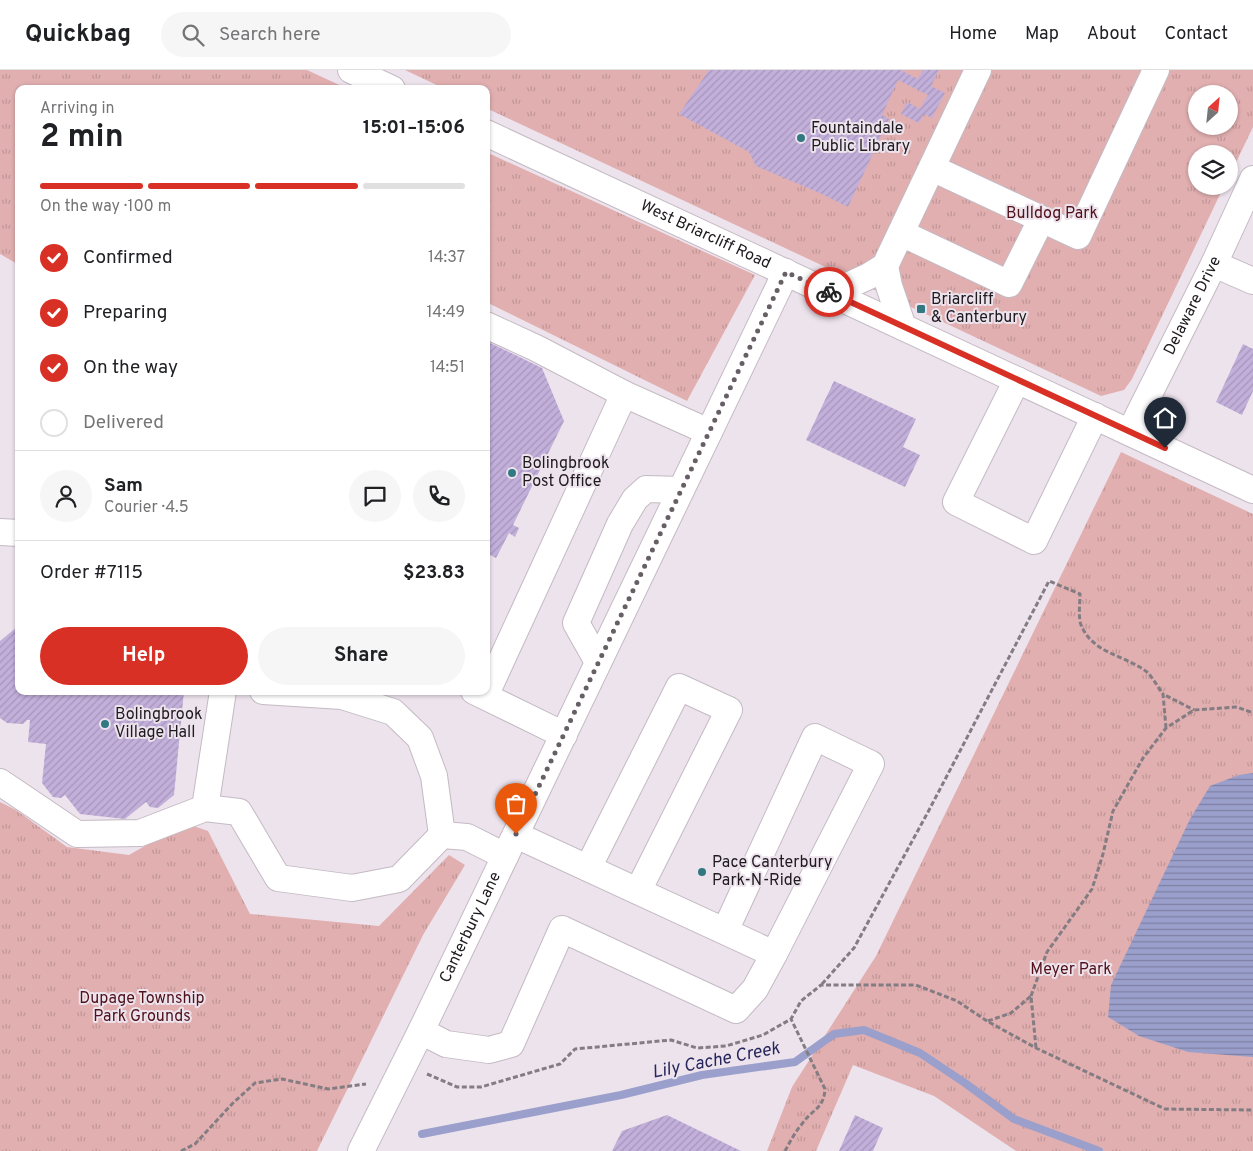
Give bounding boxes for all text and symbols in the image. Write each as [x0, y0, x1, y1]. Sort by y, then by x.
search box [161, 12, 511, 57]
text: Quickbag [25, 20, 131, 50]
icon: search [179, 21, 207, 49]
text: Search here [219, 23, 321, 47]
text: Home [949, 23, 997, 46]
text: Map [1025, 23, 1059, 46]
text: About [1087, 23, 1136, 46]
text: Contact [1164, 23, 1228, 46]
north arrow [1188, 85, 1238, 135]
map controls [1188, 85, 1238, 195]
text: Arriving in [40, 99, 115, 119]
text: 15:01–15:06 [363, 116, 465, 140]
text: 2 min [40, 118, 124, 158]
place label: Fountaindale Public Library [811, 119, 910, 157]
marker: Fountaindale Public Library [795, 132, 807, 144]
button: layers [1188, 145, 1238, 195]
street label: West Briarcliff Road [637, 196, 774, 274]
text: On the way · 100 m [40, 197, 171, 217]
park label: Bulldog Park [1006, 204, 1098, 224]
icon: check [40, 244, 68, 272]
text: Confirmed [83, 246, 173, 270]
text: 14:37 [428, 248, 465, 268]
street label: Delaware Drive [1160, 253, 1226, 359]
courier [804, 267, 854, 317]
icon: bike [815, 278, 843, 306]
place label: Briarcliff & Canterbury [931, 290, 1027, 328]
icon: check [40, 299, 68, 327]
text: Preparing [83, 301, 167, 325]
text: 14:49 [427, 303, 465, 323]
marker: Briarcliff & Canterbury [915, 303, 927, 315]
icon: check [40, 354, 68, 382]
text: On the way [83, 356, 178, 380]
text: 14:51 [430, 358, 465, 378]
pin [1144, 397, 1186, 448]
icon: home [1151, 404, 1179, 432]
text: Delivered [83, 411, 164, 435]
place label: Bolingbrook Post Office [522, 454, 609, 492]
marker: Bolingbrook Post Office [506, 467, 518, 479]
button: person [40, 470, 92, 522]
button: chat [349, 470, 401, 522]
button: phone [413, 470, 465, 522]
text: Sam [104, 474, 143, 498]
text: Courier · 4.5 [104, 498, 189, 518]
text: Order #7115 [40, 561, 143, 585]
text: $23.83 [403, 561, 465, 585]
button: Help [40, 627, 248, 685]
button: Share [258, 627, 465, 685]
place label: Bolingbrook Village Hall [115, 705, 202, 743]
marker: Bolingbrook Village Hall [99, 718, 111, 730]
pin [495, 783, 537, 834]
icon: bag [502, 790, 530, 818]
place label: Pace Canterbury Park-N-Ride [712, 853, 832, 891]
marker: Pace Canterbury Park-N-Ride [696, 866, 708, 878]
street label: Canterbury Lane [436, 869, 506, 986]
park label: Meyer Park [1030, 960, 1112, 980]
park label: Dupage Township Park Grounds [79, 989, 205, 1027]
water label: Lily Cache Creek [650, 1037, 783, 1085]

